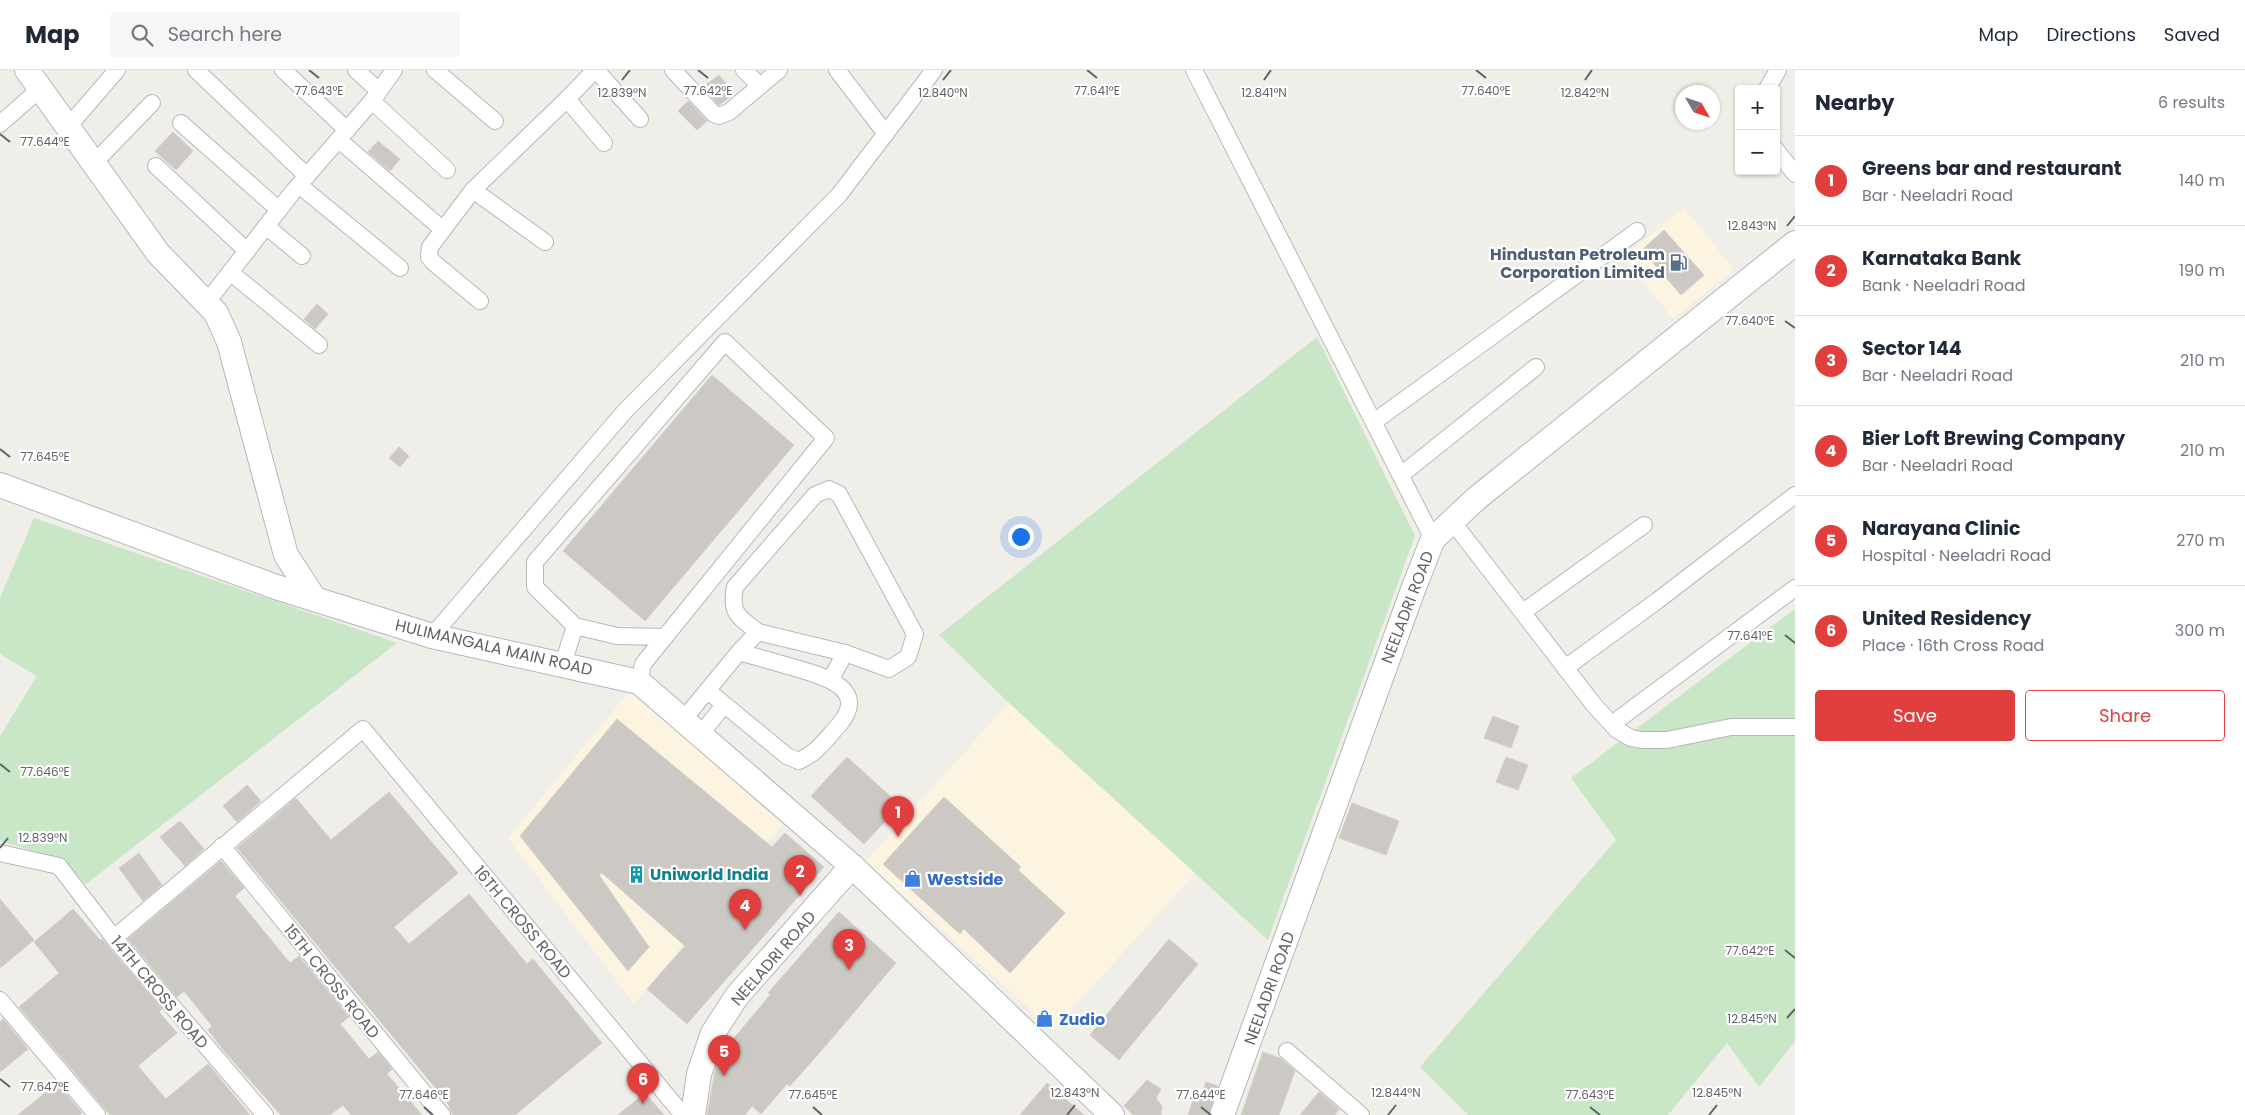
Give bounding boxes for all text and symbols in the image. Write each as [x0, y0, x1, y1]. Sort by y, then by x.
search box [110, 12, 460, 57]
text: Map [25, 18, 80, 51]
icon: search [128, 21, 156, 49]
text: Search here [168, 21, 282, 48]
text: Map [1979, 22, 2018, 47]
text: Directions [2046, 22, 2136, 47]
text: Saved [2164, 22, 2220, 47]
text: 77.643°E [295, 82, 343, 99]
text: 77.642°E [684, 82, 732, 99]
text: 77.641°E [1074, 82, 1120, 99]
text: 77.640°E [1461, 82, 1511, 99]
text: 12.839°N [598, 84, 646, 101]
text: 12.840°N [918, 84, 968, 101]
text: 12.841°N [1241, 84, 1287, 101]
text: 12.842°N [1561, 84, 1609, 101]
north arrow [1675, 85, 1720, 130]
map controls [1735, 85, 1780, 175]
button: + [1735, 85, 1780, 130]
text: Nearby [1815, 88, 1895, 117]
text: 6 results [2158, 91, 2225, 114]
button: − [1735, 130, 1780, 175]
text: 77.644°E [20, 133, 70, 150]
text: Greens bar and restaurant [1862, 155, 2121, 182]
text: 1 [1828, 169, 1834, 192]
text: 140 m [2179, 169, 2225, 192]
text: Bar · Neeladri Road [1862, 184, 2013, 207]
text: 12.843°N [1728, 217, 1776, 234]
place label: Hindustan Petroleum Corporation Limited [1490, 243, 1665, 284]
text: Karnataka Bank [1862, 245, 2021, 272]
fuel station icon: Hindustan Petroleum Corporation Limited [1669, 253, 1689, 273]
text: 2 [1826, 259, 1836, 282]
text: 190 m [2179, 259, 2225, 282]
text: Bank · Neeladri Road [1862, 274, 2025, 297]
text: 77.640°E [1725, 312, 1775, 329]
text: Sector 144 [1862, 335, 1962, 362]
text: 3 [1826, 349, 1836, 372]
text: 210 m [2180, 349, 2225, 372]
text: Bar · Neeladri Road [1862, 364, 2013, 387]
text: Bier Loft Brewing Company [1862, 425, 2125, 452]
text: 4 [1826, 439, 1836, 462]
text: 210 m [2180, 439, 2225, 462]
text: 77.645°E [20, 448, 70, 465]
text: Bar · Neeladri Road [1862, 454, 2013, 477]
text: Narayana Clinic [1862, 515, 2020, 542]
your location [1008, 524, 1034, 550]
text: 5 [1826, 529, 1836, 552]
text: 270 m [2176, 529, 2225, 552]
text: Hospital · Neeladri Road [1862, 544, 2051, 567]
street label: NEELADRI ROAD [1375, 548, 1440, 667]
text: United Residency [1862, 605, 2031, 632]
street label: HULIMANGALA MAIN ROAD [393, 614, 595, 681]
text: 6 [1826, 619, 1836, 642]
text: 300 m [2175, 619, 2225, 642]
text: 77.641°E [1727, 627, 1773, 644]
text: Place · 16th Cross Road [1862, 634, 2044, 657]
button: Save [1815, 690, 2015, 741]
button: Share [2025, 690, 2225, 741]
text: 77.646°E [20, 763, 70, 780]
pin: 1 [882, 796, 914, 837]
text: 12.839°N [19, 829, 67, 846]
pin: 2 [784, 855, 816, 896]
street label: 16TH CROSS ROAD [468, 861, 577, 984]
place label: Uniworld India [650, 863, 769, 886]
building icon: Uniworld India [626, 864, 646, 884]
place label: Westside [927, 868, 1004, 891]
shop icon: Westside [903, 869, 923, 889]
pin: 4 [729, 889, 761, 930]
street label: NEELADRI ROAD [726, 906, 821, 1011]
street label: 15TH CROSS ROAD [278, 919, 385, 1043]
street label: NEELADRI ROAD [1238, 928, 1301, 1048]
pin: 3 [833, 929, 865, 970]
street label: 14TH CROSS ROAD [105, 931, 214, 1054]
text: 77.642°E [1726, 942, 1774, 959]
place label: Zudio [1059, 1008, 1105, 1031]
shop icon: Zudio [1035, 1009, 1055, 1029]
text: 12.845°N [1727, 1010, 1777, 1027]
pin: 5 [708, 1035, 740, 1076]
pin: 6 [627, 1063, 659, 1104]
text: 77.647°E [21, 1078, 69, 1095]
text: 12.843°N [1051, 1084, 1099, 1101]
text: 12.844°N [1371, 1084, 1421, 1101]
text: 12.845°N [1692, 1084, 1742, 1101]
text: 77.646°E [399, 1086, 449, 1103]
text: 77.645°E [788, 1086, 838, 1103]
text: 77.644°E [1176, 1086, 1226, 1103]
text: 77.643°E [1566, 1086, 1614, 1103]

